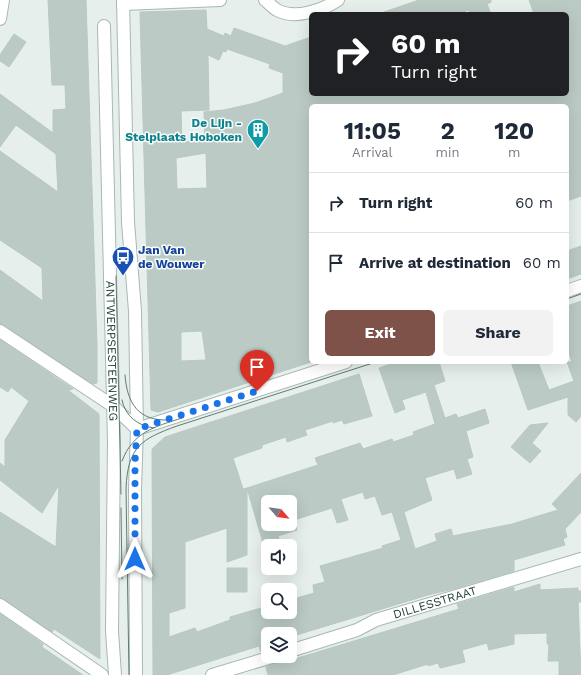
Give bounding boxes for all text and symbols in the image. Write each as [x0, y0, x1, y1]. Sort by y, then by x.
text: 60 m [391, 27, 461, 60]
icon: right [325, 28, 377, 80]
text: Turn right [391, 61, 477, 82]
place label: De Lijn - Stelplaats Hoboken [125, 116, 242, 144]
building icon: De Lijn - Stelplaats Hoboken [245, 117, 271, 150]
text: 11:05 [344, 117, 401, 145]
text: 2 [440, 117, 455, 145]
text: 120 [494, 117, 534, 145]
text: Arrival [352, 145, 393, 160]
text: min [436, 145, 460, 160]
text: m [508, 145, 520, 160]
icon: right [325, 192, 347, 214]
text: Turn right [359, 194, 432, 212]
text: 60 m [515, 194, 553, 212]
place label: Jan Van de Wouwer [138, 243, 205, 271]
bus stop icon: Jan Van de Wouwer [110, 244, 136, 277]
icon: arrive [325, 252, 347, 274]
text: Arrive at destination [359, 254, 511, 272]
text: 60 m [523, 254, 561, 272]
street label: ANTWERPSESTEENWEG [103, 281, 120, 421]
button: Exit [325, 310, 435, 356]
button: Share [443, 310, 553, 356]
pin [240, 350, 274, 391]
icon: arrive [246, 356, 268, 378]
north arrow [261, 495, 297, 531]
map controls [261, 495, 297, 663]
position arrow [114, 538, 156, 580]
button: sound [261, 539, 297, 575]
button: search [261, 583, 297, 619]
street label: DILLESSTRAAT [391, 583, 478, 622]
button: layers [261, 627, 297, 663]

